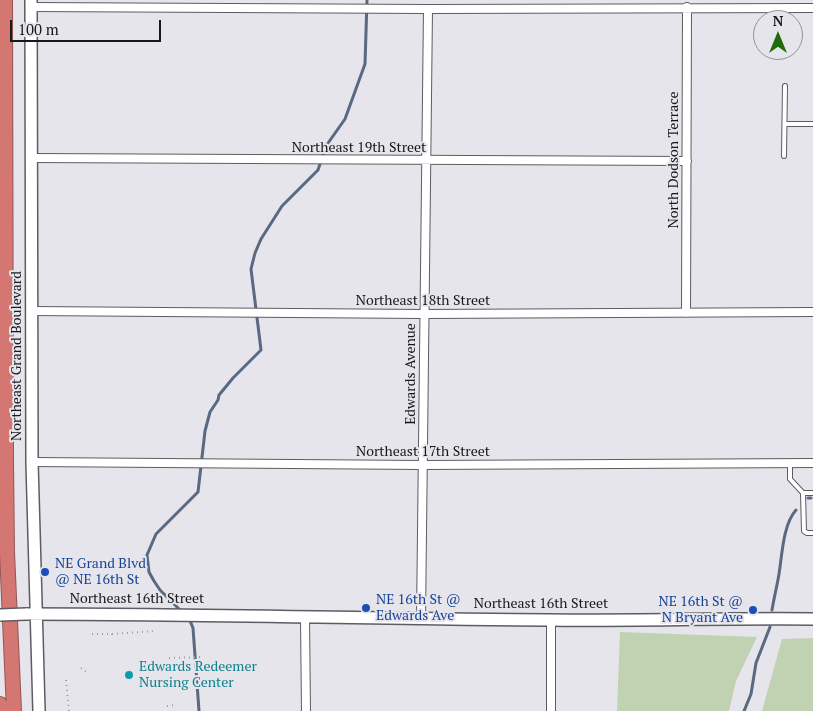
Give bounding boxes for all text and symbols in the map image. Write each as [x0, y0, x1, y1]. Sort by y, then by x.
scale bar [12, 10, 164, 42]
north arrow [753, 10, 803, 60]
text: N [773, 11, 783, 30]
text: 100 m [18, 19, 59, 39]
street label: North Dodson Terrace [666, 91, 682, 229]
street label: Northeast 19th Street [292, 140, 426, 156]
street label: Northeast Grand Boulevard [9, 271, 25, 441]
street label: Northeast 18th Street [356, 293, 490, 309]
street label: Edwards Avenue [403, 323, 419, 425]
street label: Northeast 17th Street [356, 444, 490, 460]
place label: NE Grand Blvd @ NE 16th St [55, 556, 146, 588]
marker: NE Grand Blvd @ NE 16th St [39, 566, 51, 578]
street label: Northeast 16th Street [70, 591, 204, 607]
place label: NE 16th St @ Edwards Ave [376, 592, 461, 624]
place label: NE 16th St @ N Bryant Ave [658, 594, 743, 626]
street label: Northeast 16th Street [474, 596, 608, 612]
marker: NE 16th St @ Edwards Ave [360, 602, 372, 614]
marker: NE 16th St @ N Bryant Ave [747, 604, 759, 616]
place label: Edwards Redeemer Nursing Center [139, 659, 257, 692]
marker: Edwards Redeemer Nursing Center [123, 669, 135, 681]

